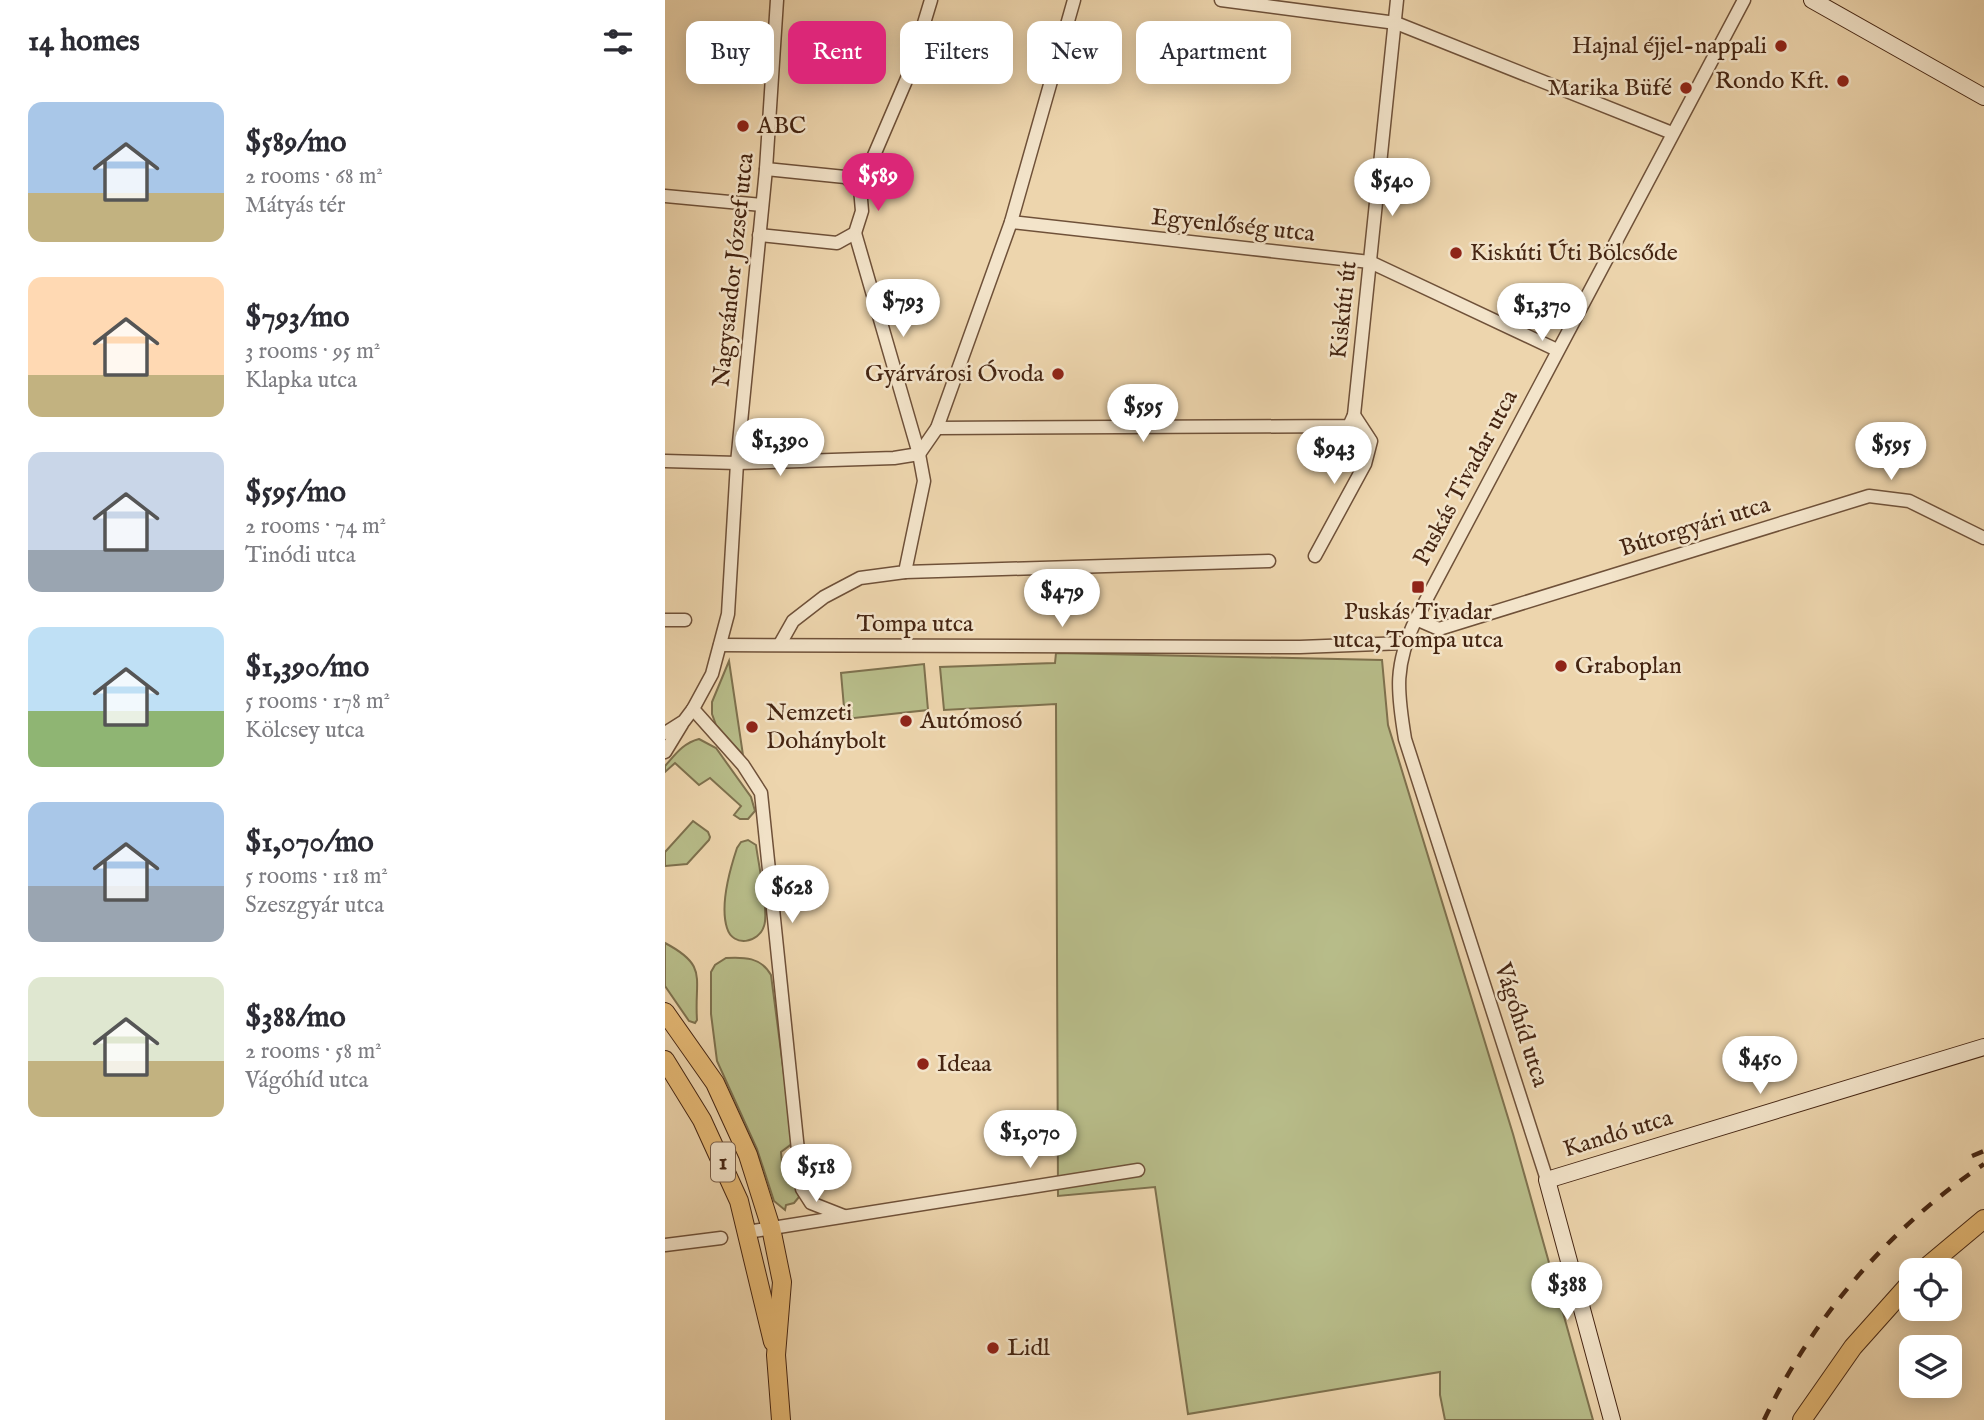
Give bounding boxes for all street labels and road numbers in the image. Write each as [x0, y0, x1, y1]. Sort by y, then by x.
street label: Nagysándor József utca [706, 151, 762, 389]
street label: Egyenlőség utca [1150, 202, 1317, 250]
street label: Kiskúti út [1323, 260, 1365, 360]
street label: Puskás Tivadar utca [1407, 384, 1526, 571]
street label: Bútorgyári utca [1616, 489, 1775, 565]
street label: Tompa utca [857, 609, 974, 640]
street label: Vágóhíd utca [1486, 958, 1556, 1092]
street label: Kandó utca [1560, 1102, 1677, 1165]
road number: 1 [711, 1142, 735, 1182]

